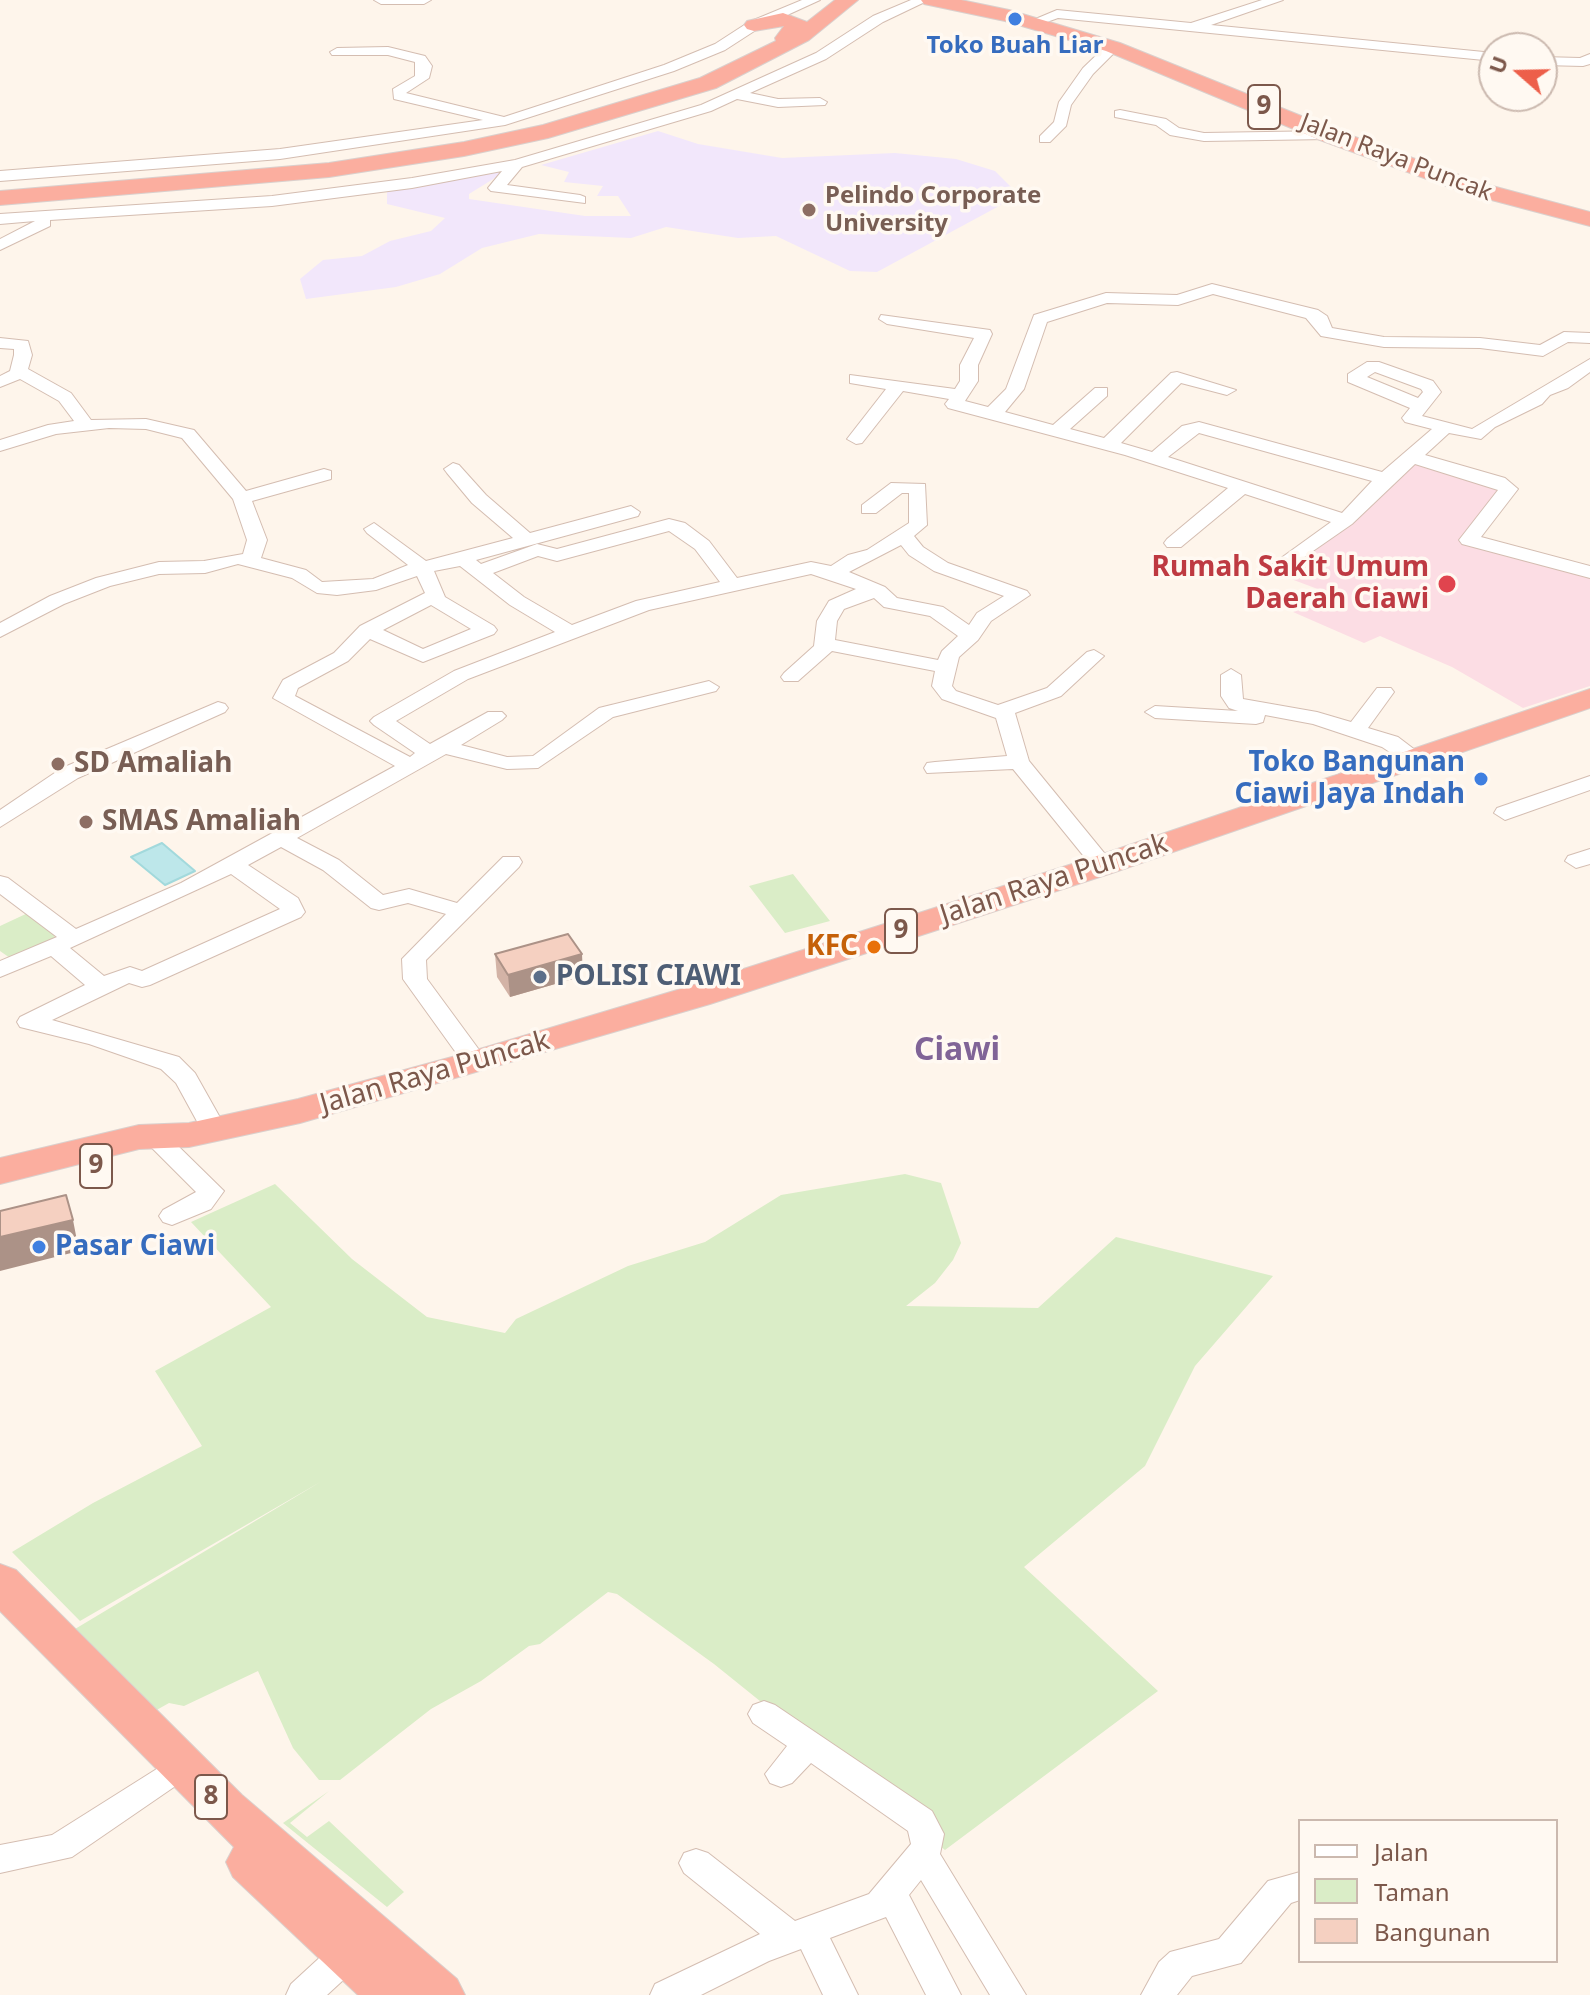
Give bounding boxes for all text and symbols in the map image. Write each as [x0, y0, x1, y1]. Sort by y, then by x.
marker: Toko Buah Liar [1006, 10, 1024, 28]
place label: Toko Buah Liar [927, 32, 1103, 60]
north arrow [1478, 32, 1558, 112]
text: U [1480, 52, 1514, 77]
road number: 9 [1248, 85, 1280, 129]
street label: Jalan Raya Puncak [1296, 108, 1496, 208]
place label: Pelindo Corporate University [825, 182, 1041, 238]
marker: Pelindo Corporate University [800, 201, 818, 219]
place label: Rumah Sakit Umum Daerah Ciawi [1152, 551, 1429, 617]
marker: Rumah Sakit Umum Daerah Ciawi [1436, 573, 1458, 595]
place label: Toko Bangunan Ciawi Jaya Indah [1234, 746, 1465, 812]
place label: SD Amaliah [74, 747, 232, 781]
marker: SD Amaliah [49, 755, 67, 773]
marker: Toko Bangunan Ciawi Jaya Indah [1472, 770, 1490, 788]
place label: SMAS Amaliah [102, 805, 301, 839]
marker: SMAS Amaliah [77, 813, 95, 831]
street label: Jalan Raya Puncak [936, 827, 1172, 933]
road number: 9 [885, 909, 917, 953]
place label: KFC [806, 930, 858, 964]
marker: KFC [865, 938, 883, 956]
place label: POLISI CIAWI [556, 960, 741, 994]
marker: POLISI CIAWI [531, 968, 549, 986]
street label: Jalan Raya Puncak [317, 1024, 553, 1122]
district label: Ciawi [914, 1032, 1000, 1070]
road number: 9 [80, 1144, 112, 1188]
place label: Pasar Ciawi [55, 1230, 215, 1264]
marker: Pasar Ciawi [30, 1238, 48, 1256]
road number: 8 [195, 1775, 227, 1819]
legend [1298, 1819, 1558, 1963]
text: Jalan [1374, 1835, 1429, 1868]
text: Taman [1374, 1875, 1450, 1908]
text: Bangunan [1374, 1915, 1491, 1948]

